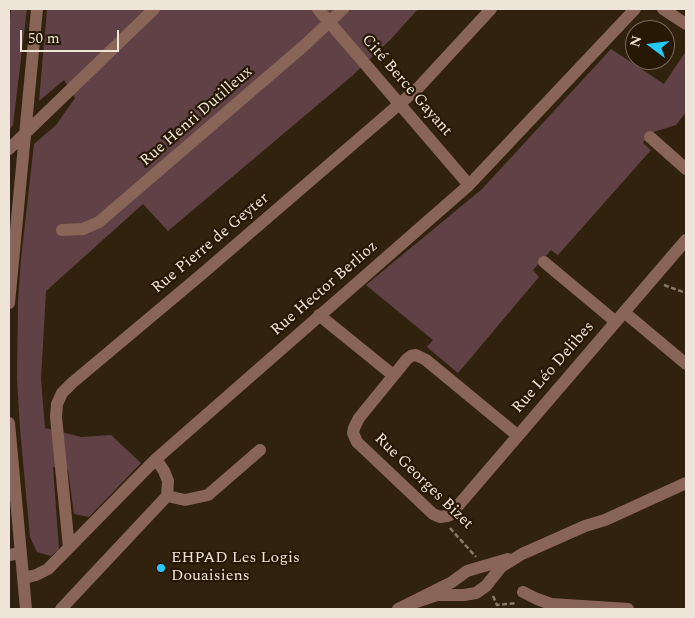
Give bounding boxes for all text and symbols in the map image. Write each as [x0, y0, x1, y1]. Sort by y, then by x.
scale bar [22, 20, 121, 52]
north arrow [625, 20, 675, 70]
text: 50 m [28, 27, 60, 50]
street label: Cité Berce Gayant [357, 31, 455, 141]
text: N [624, 33, 648, 49]
street label: Rue Henri Dutilleux [137, 63, 257, 171]
street label: Rue Pierre de Geyter [149, 189, 273, 299]
street label: Rue Hector Berlioz [268, 237, 382, 341]
street label: Rue Léo Delibes [509, 318, 599, 418]
street label: Rue Georges Bizet [370, 430, 476, 534]
place label: EHPAD Les Logis Douaisiens [171, 549, 300, 587]
marker: EHPAD Les Logis Douaisiens [155, 562, 167, 574]

